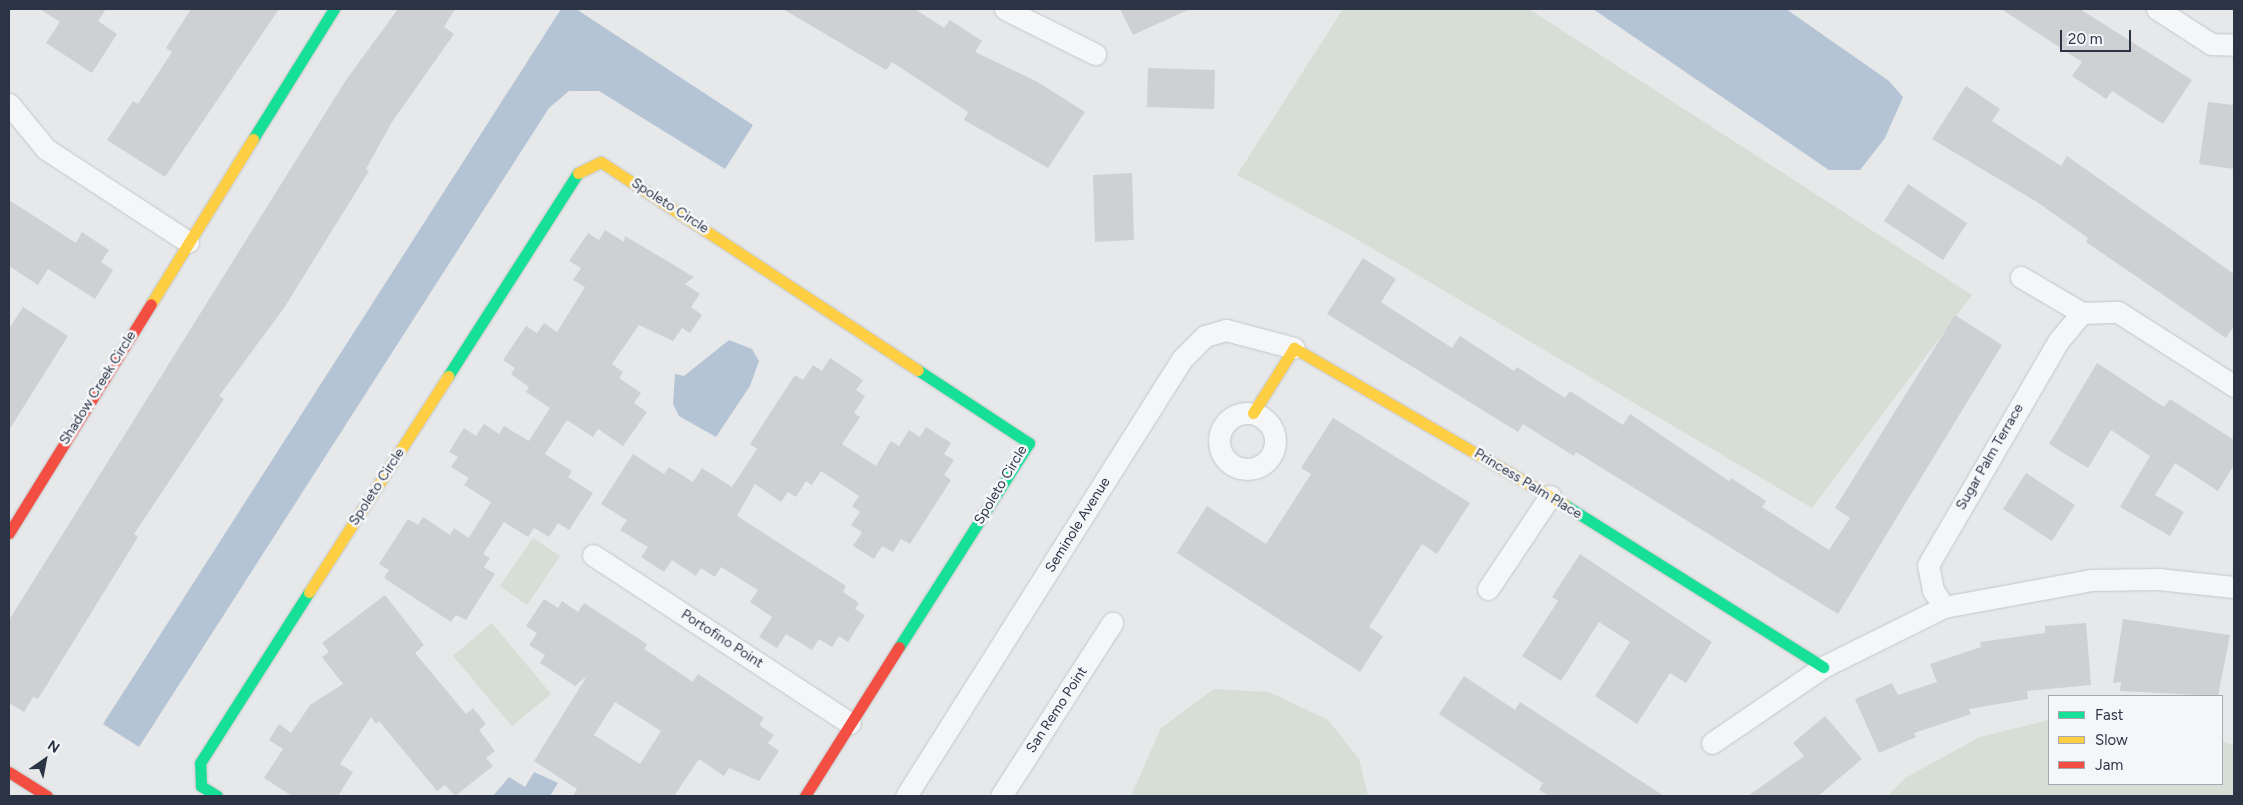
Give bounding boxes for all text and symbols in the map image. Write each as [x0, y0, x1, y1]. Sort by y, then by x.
scale bar [2063, 20, 2134, 52]
text: 20 m [2068, 30, 2102, 48]
street label: Spoleto Circle [628, 175, 712, 237]
street label: Shadow Creek Circle [56, 328, 140, 448]
street label: Sugar Palm Terrace [1953, 401, 2027, 513]
street label: Spoleto Circle [971, 443, 1031, 527]
street label: Spoleto Circle [346, 445, 408, 529]
street label: Princess Palm Place [1471, 445, 1585, 523]
street label: Seminole Avenue [1042, 474, 1114, 576]
street label: Portofino Point [678, 606, 766, 672]
street label: San Remo Point [1023, 664, 1091, 756]
legend [2048, 695, 2223, 785]
text: Fast [2095, 706, 2123, 724]
text: Slow [2095, 731, 2128, 749]
north arrow [20, 735, 70, 785]
text: N [44, 737, 63, 757]
text: Jam [2095, 756, 2123, 774]

